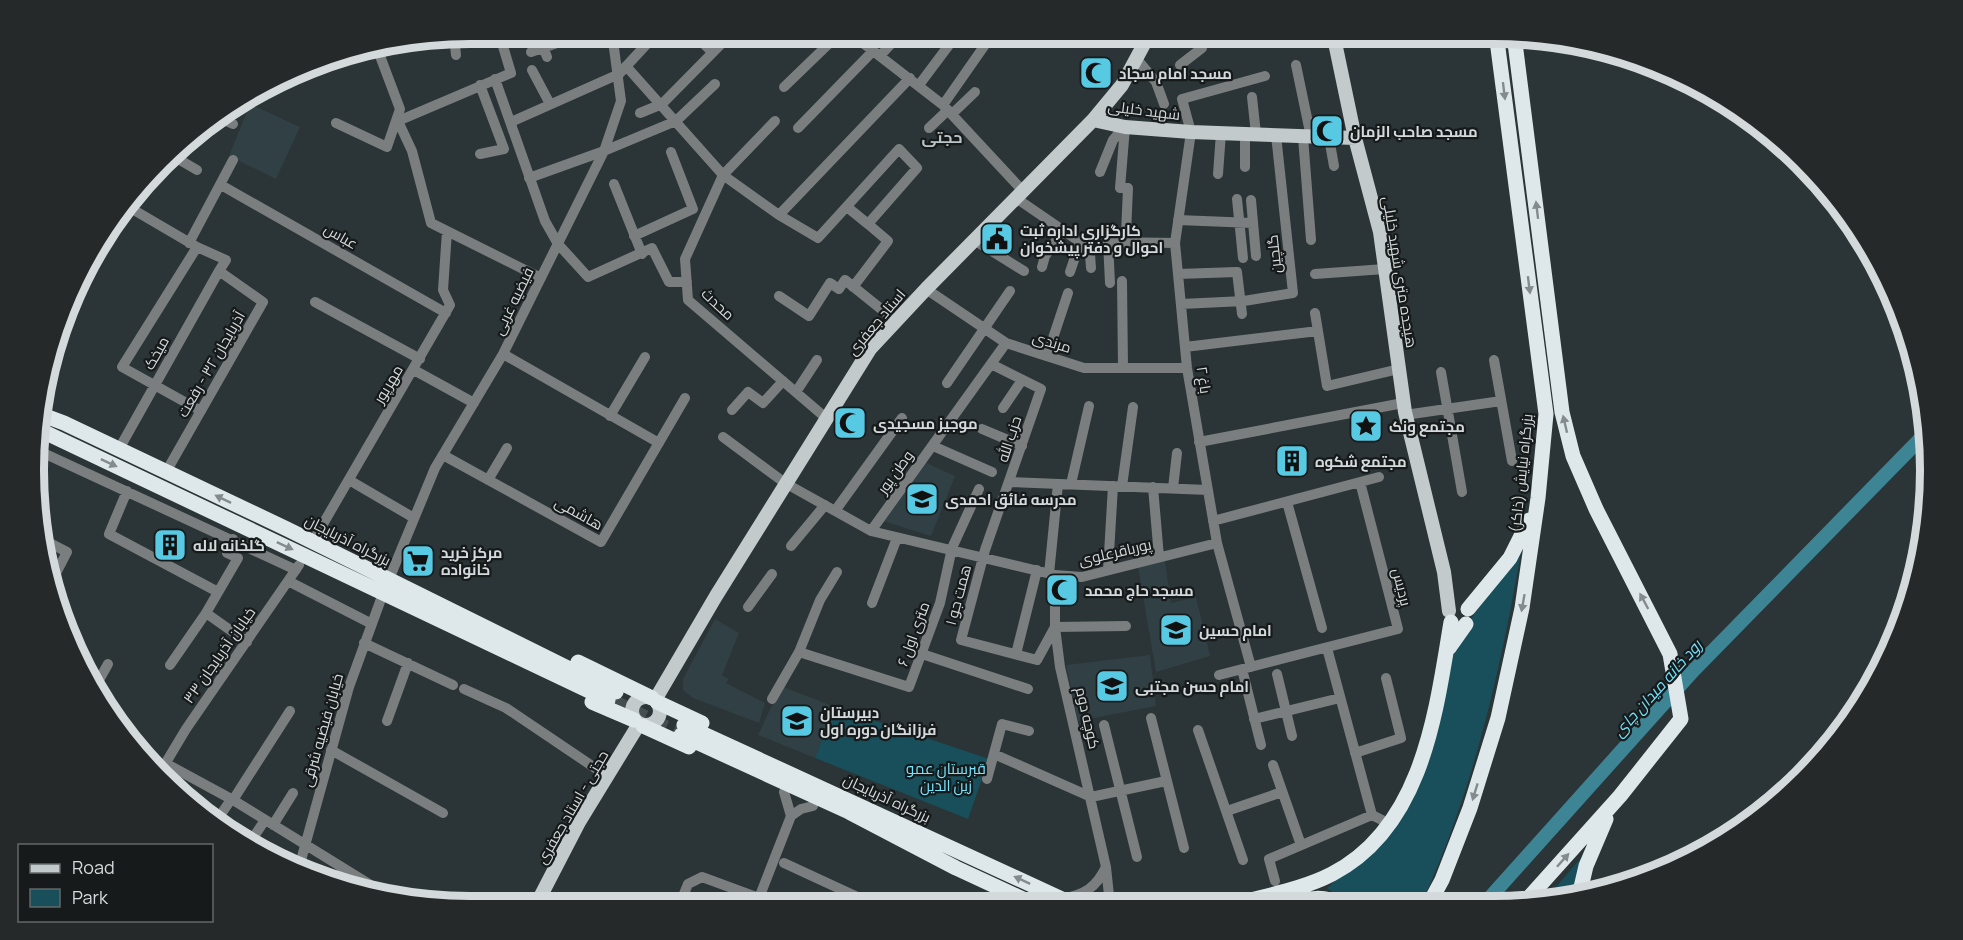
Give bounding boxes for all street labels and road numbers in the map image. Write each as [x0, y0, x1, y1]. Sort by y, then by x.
street label: شهید خلیلی [1107, 95, 1181, 125]
street label: هیجده متری شهید خلیلی [1378, 195, 1422, 349]
street label: عباس [320, 218, 362, 254]
street label: گلچین [1262, 234, 1286, 274]
street label: فیضیه غربی [488, 264, 538, 338]
street label: محدث [697, 283, 739, 325]
street label: استاد جعفری [842, 284, 910, 360]
street label: آذربایجان ۳۲ - رفعت [172, 307, 250, 421]
street label: مرندی [1030, 326, 1074, 358]
street label: میخک [138, 332, 174, 374]
street label: مهرپور [368, 361, 408, 408]
street label: باغ ۲ [1190, 365, 1217, 395]
street label: حزب الله [992, 413, 1026, 465]
street label: بزرگراه نیایش (ذاکر) [1504, 413, 1538, 533]
street label: وطن پور [871, 446, 918, 499]
street label: هاشمی [551, 491, 607, 535]
street label: بزرگراه آذربایجان [301, 509, 395, 571]
street label: پورباقرعلوی [1076, 533, 1154, 571]
street label: همت جو ۱ [940, 562, 976, 628]
street label: پردیس [1387, 566, 1417, 608]
street label: ۶ متری اول [892, 599, 934, 669]
street label: خیابان آذربایجان ۳۳ [178, 603, 260, 707]
street label: خیابان فیضیه شرقی [296, 671, 348, 789]
street label: کوچه دوم [1071, 685, 1105, 751]
street label: حجتی - استاد جعفری [531, 746, 613, 868]
street label: بزرگراه آذربایجان [840, 769, 934, 827]

